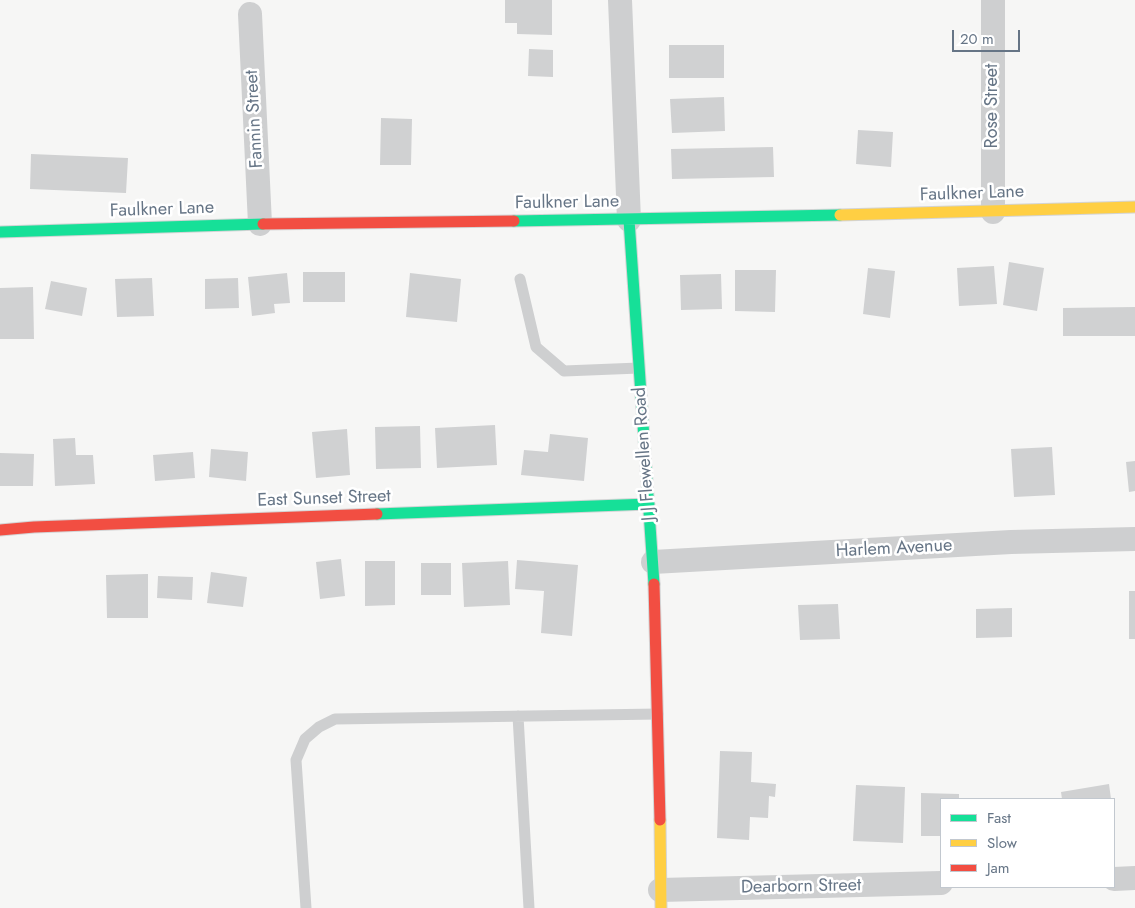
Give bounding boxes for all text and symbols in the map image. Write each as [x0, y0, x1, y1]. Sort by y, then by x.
scale bar [955, 20, 1022, 52]
text: 20 m [960, 28, 994, 50]
street label: Rose Street [982, 64, 1004, 148]
street label: Fannin Street [242, 69, 268, 169]
street label: Faulkner Lane [919, 181, 1025, 207]
street label: Faulkner Lane [515, 191, 619, 215]
street label: Faulkner Lane [109, 197, 215, 223]
street label: J J Flewellen Road [630, 386, 660, 522]
street label: East Sunset Street [257, 486, 391, 512]
street label: Harlem Avenue [835, 535, 953, 563]
legend [940, 798, 1115, 888]
text: Fast [987, 807, 1011, 829]
text: Slow [987, 832, 1017, 854]
text: Jam [987, 857, 1010, 879]
street label: Dearborn Street [741, 875, 861, 899]

